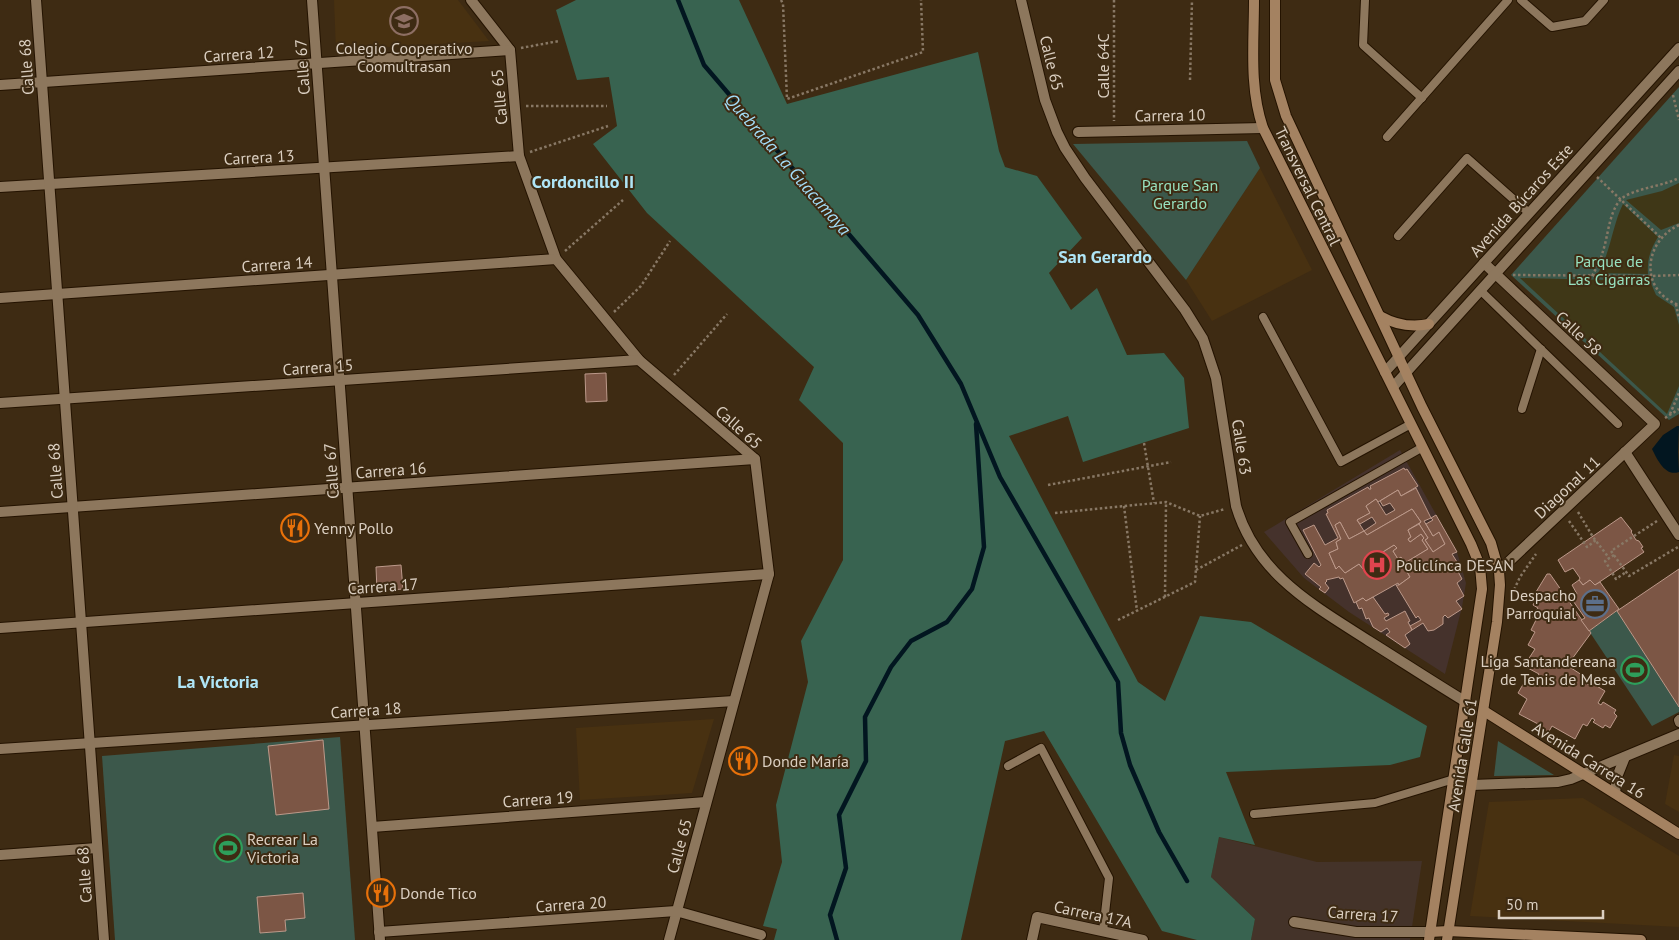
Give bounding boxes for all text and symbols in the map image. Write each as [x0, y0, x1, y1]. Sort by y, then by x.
school or university icon: Colegio Cooperativo Coomultrasan [389, 6, 419, 36]
street label: Calle 65 [1036, 33, 1068, 93]
street label: Calle 64C [1093, 33, 1113, 99]
street label: Calle 68 [14, 38, 38, 96]
street label: Calle 67 [290, 38, 314, 96]
place label: Colegio Cooperativo Coomultrasan [335, 38, 473, 76]
street label: Carrera 12 [203, 42, 275, 66]
street label: Calle 65 [487, 68, 511, 126]
water label: Quebrada La Guacamaya [720, 88, 856, 240]
street label: Carrera 10 [1134, 104, 1206, 126]
street label: Transversal Central [1271, 123, 1346, 249]
street label: Avenida Búcaros Este [1465, 139, 1577, 261]
street label: Carrera 13 [223, 145, 295, 169]
district label: Cordoncillo II [532, 170, 634, 193]
park label: Parque San Gerardo [1142, 175, 1218, 213]
district label: San Gerardo [1058, 245, 1152, 268]
park label: Parque de Las Cigarras [1568, 251, 1650, 289]
street label: Carrera 14 [241, 252, 313, 276]
street label: Calle 58 [1552, 307, 1606, 359]
street label: Carrera 15 [282, 355, 354, 379]
street label: Calle 65 [712, 401, 766, 453]
street label: Calle 63 [1228, 418, 1256, 476]
street label: Calle 68 [43, 442, 67, 500]
street label: Calle 67 [319, 442, 343, 500]
street label: Diagonal 11 [1530, 451, 1604, 523]
street label: Carrera 16 [355, 458, 427, 482]
restaurant icon: Yenny Pollo [280, 513, 310, 543]
place label: Yenny Pollo [314, 518, 393, 538]
hospital icon: Policlínca DESAN [1362, 550, 1392, 580]
place label: Policlínca DESAN [1396, 555, 1514, 575]
street label: Carrera 17 [347, 574, 419, 598]
place label: Despacho Parroquial [1506, 585, 1576, 623]
office icon: Despacho Parroquial [1580, 589, 1610, 619]
place label: Liga Santandereana de Tenis de Mesa [1480, 651, 1616, 689]
sports icon: Liga Santandereana de Tenis de Mesa [1620, 655, 1650, 685]
district label: La Victoria [177, 670, 259, 693]
street label: Avenida Calle 61 [1443, 697, 1481, 813]
street label: Carrera 18 [330, 698, 402, 722]
street label: Avenida Carrera 16 [1529, 717, 1649, 803]
restaurant icon: Donde María [728, 746, 758, 776]
place label: Donde María [762, 751, 849, 771]
street label: Carrera 19 [502, 787, 574, 811]
street label: Calle 65 [662, 816, 696, 876]
place label: Recrear La Victoria [246, 829, 318, 867]
sports icon: Recrear La Victoria [213, 833, 243, 863]
street label: Calle 68 [72, 846, 96, 904]
restaurant icon: Donde Tico [366, 878, 396, 908]
place label: Donde Tico [400, 883, 477, 903]
scale bar [1499, 888, 1603, 920]
street label: Carrera 20 [535, 892, 607, 916]
text: 50 m [1506, 895, 1539, 914]
street label: Carrera 17A [1052, 896, 1134, 932]
street label: Carrera 17 [1327, 902, 1399, 926]

